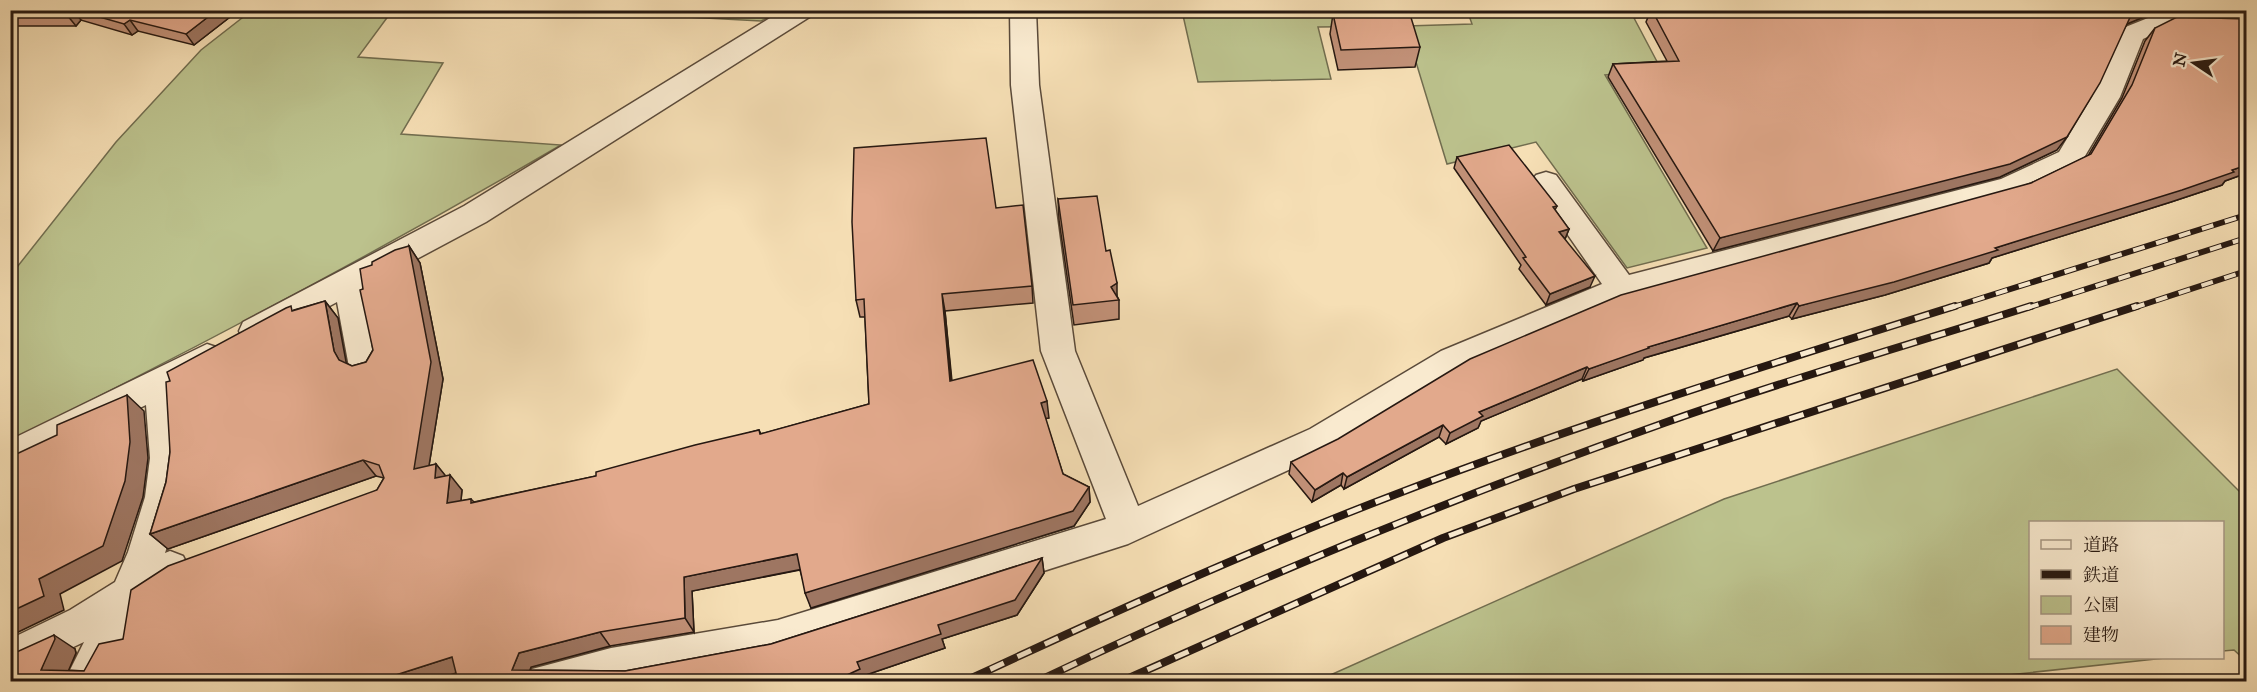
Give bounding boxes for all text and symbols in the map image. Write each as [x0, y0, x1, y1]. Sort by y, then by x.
north arrow [2164, 33, 2224, 93]
text: N [2169, 51, 2191, 68]
legend [2029, 521, 2224, 659]
text: 道路 [2083, 534, 2119, 556]
text: 鉄道 [2083, 564, 2119, 586]
text: 公園 [2083, 594, 2119, 616]
text: 建物 [2083, 624, 2119, 646]

